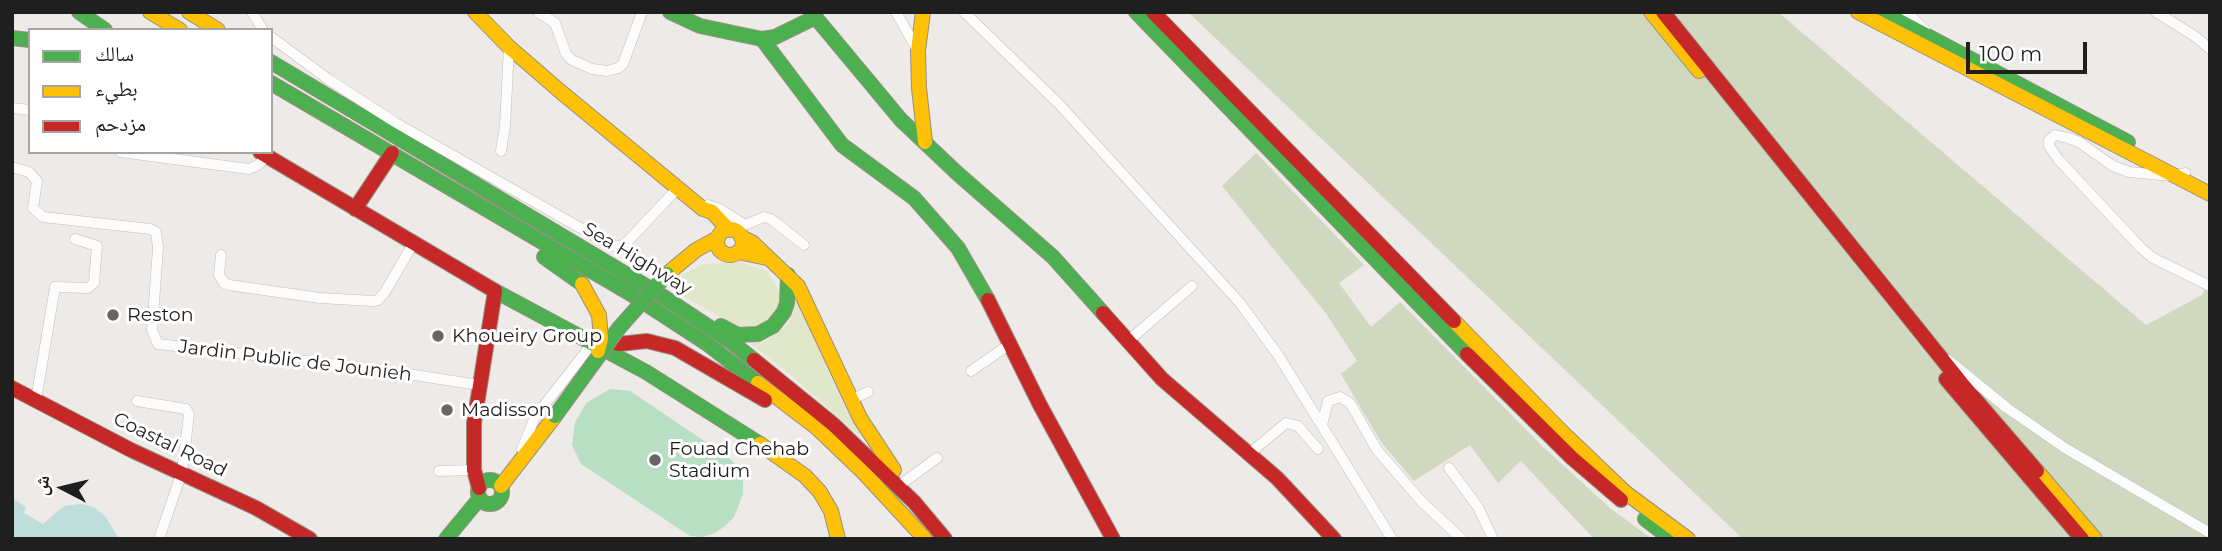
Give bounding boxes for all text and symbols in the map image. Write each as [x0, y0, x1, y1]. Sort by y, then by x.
legend [28, 28, 273, 154]
scale bar [1970, 28, 2091, 72]
text: سالك [95, 41, 134, 66]
text: 100 m [1979, 41, 2042, 66]
text: بطيء [95, 76, 138, 101]
text: مزدحم [95, 111, 146, 136]
street label: Sea Highway [579, 218, 695, 300]
place label: Reston [127, 304, 194, 326]
marker: Reston [105, 307, 121, 323]
place label: Khoueiry Group [452, 325, 602, 347]
marker: Khoueiry Group [430, 328, 446, 344]
street label: Jardin Public de Jounieh [177, 335, 413, 387]
place label: Madisson [461, 399, 552, 421]
marker: Madisson [439, 402, 455, 418]
street label: Coastal Road [109, 408, 231, 482]
place label: Fouad Chehab Stadium [669, 438, 809, 482]
marker: Fouad Chehab Stadium [647, 452, 663, 468]
north arrow [28, 453, 98, 523]
text: ش [29, 474, 54, 497]

